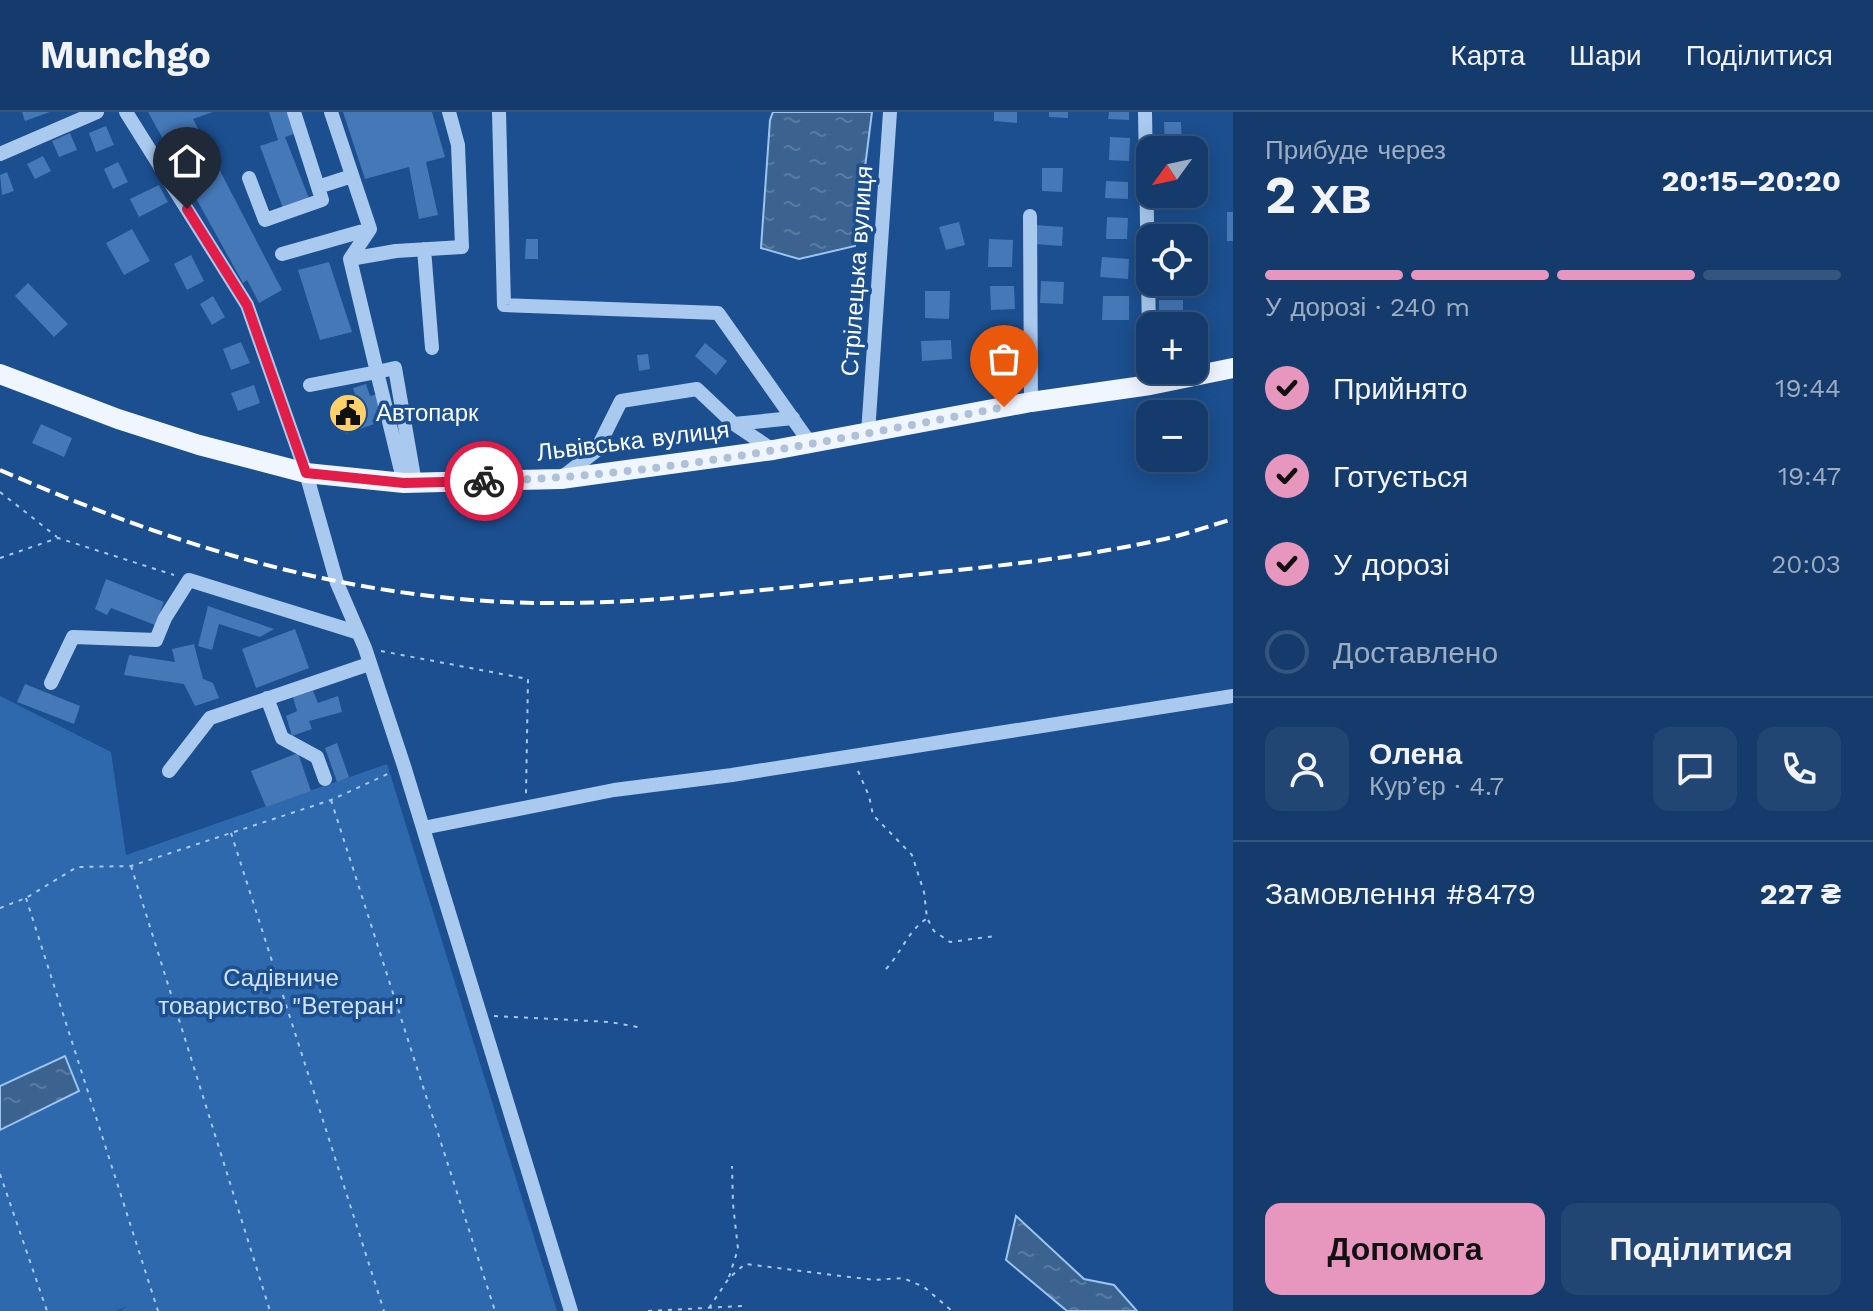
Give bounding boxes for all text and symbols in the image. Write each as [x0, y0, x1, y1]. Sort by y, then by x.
text: Munchgo [40, 33, 211, 77]
text: Карта [1450, 39, 1525, 72]
text: Шари [1569, 39, 1642, 72]
text: Поділитися [1686, 39, 1833, 72]
pin [153, 127, 221, 209]
text: Прибуде через [1265, 135, 1446, 165]
north arrow [1136, 136, 1208, 208]
map controls [1136, 136, 1208, 472]
icon: home [165, 139, 209, 183]
text: 20:15–20:20 [1661, 163, 1841, 198]
street label: Стрілецька вулиця [836, 165, 878, 377]
text: 2 хв [1265, 165, 1372, 226]
button: locate [1136, 224, 1208, 296]
text: У дорозі · 240 m [1265, 292, 1470, 322]
button: + [1136, 312, 1208, 384]
pin [970, 325, 1038, 407]
icon: bag [982, 337, 1026, 381]
icon: check [1265, 366, 1309, 410]
text: Прийнято [1333, 371, 1468, 406]
text: 19:44 [1775, 373, 1841, 403]
public building icon: Автопарк [327, 392, 369, 434]
place label: Автопарк [376, 399, 479, 427]
button: − [1136, 400, 1208, 472]
street label: Львівська вулиця [535, 415, 731, 467]
courier [444, 441, 524, 521]
icon: check [1265, 454, 1309, 498]
icon: bike [462, 459, 506, 503]
text: Готується [1333, 459, 1468, 494]
text: 19:47 [1778, 461, 1841, 491]
icon: check [1265, 542, 1309, 586]
text: У дорозі [1333, 547, 1450, 582]
text: 20:03 [1771, 549, 1841, 579]
text: Доставлено [1333, 635, 1498, 670]
button: person [1265, 727, 1349, 811]
button: chat [1653, 727, 1737, 811]
button: phone [1757, 727, 1841, 811]
text: Олена [1369, 736, 1462, 771]
text: Кур’єр · 4.7 [1369, 771, 1504, 801]
text: Замовлення #8479 [1265, 876, 1536, 911]
text: 227 ₴ [1760, 876, 1841, 911]
park label: Садівниче товариство "Ветеран" [158, 964, 404, 1020]
button: Допомога [1265, 1203, 1545, 1295]
button: Поділитися [1561, 1203, 1841, 1295]

